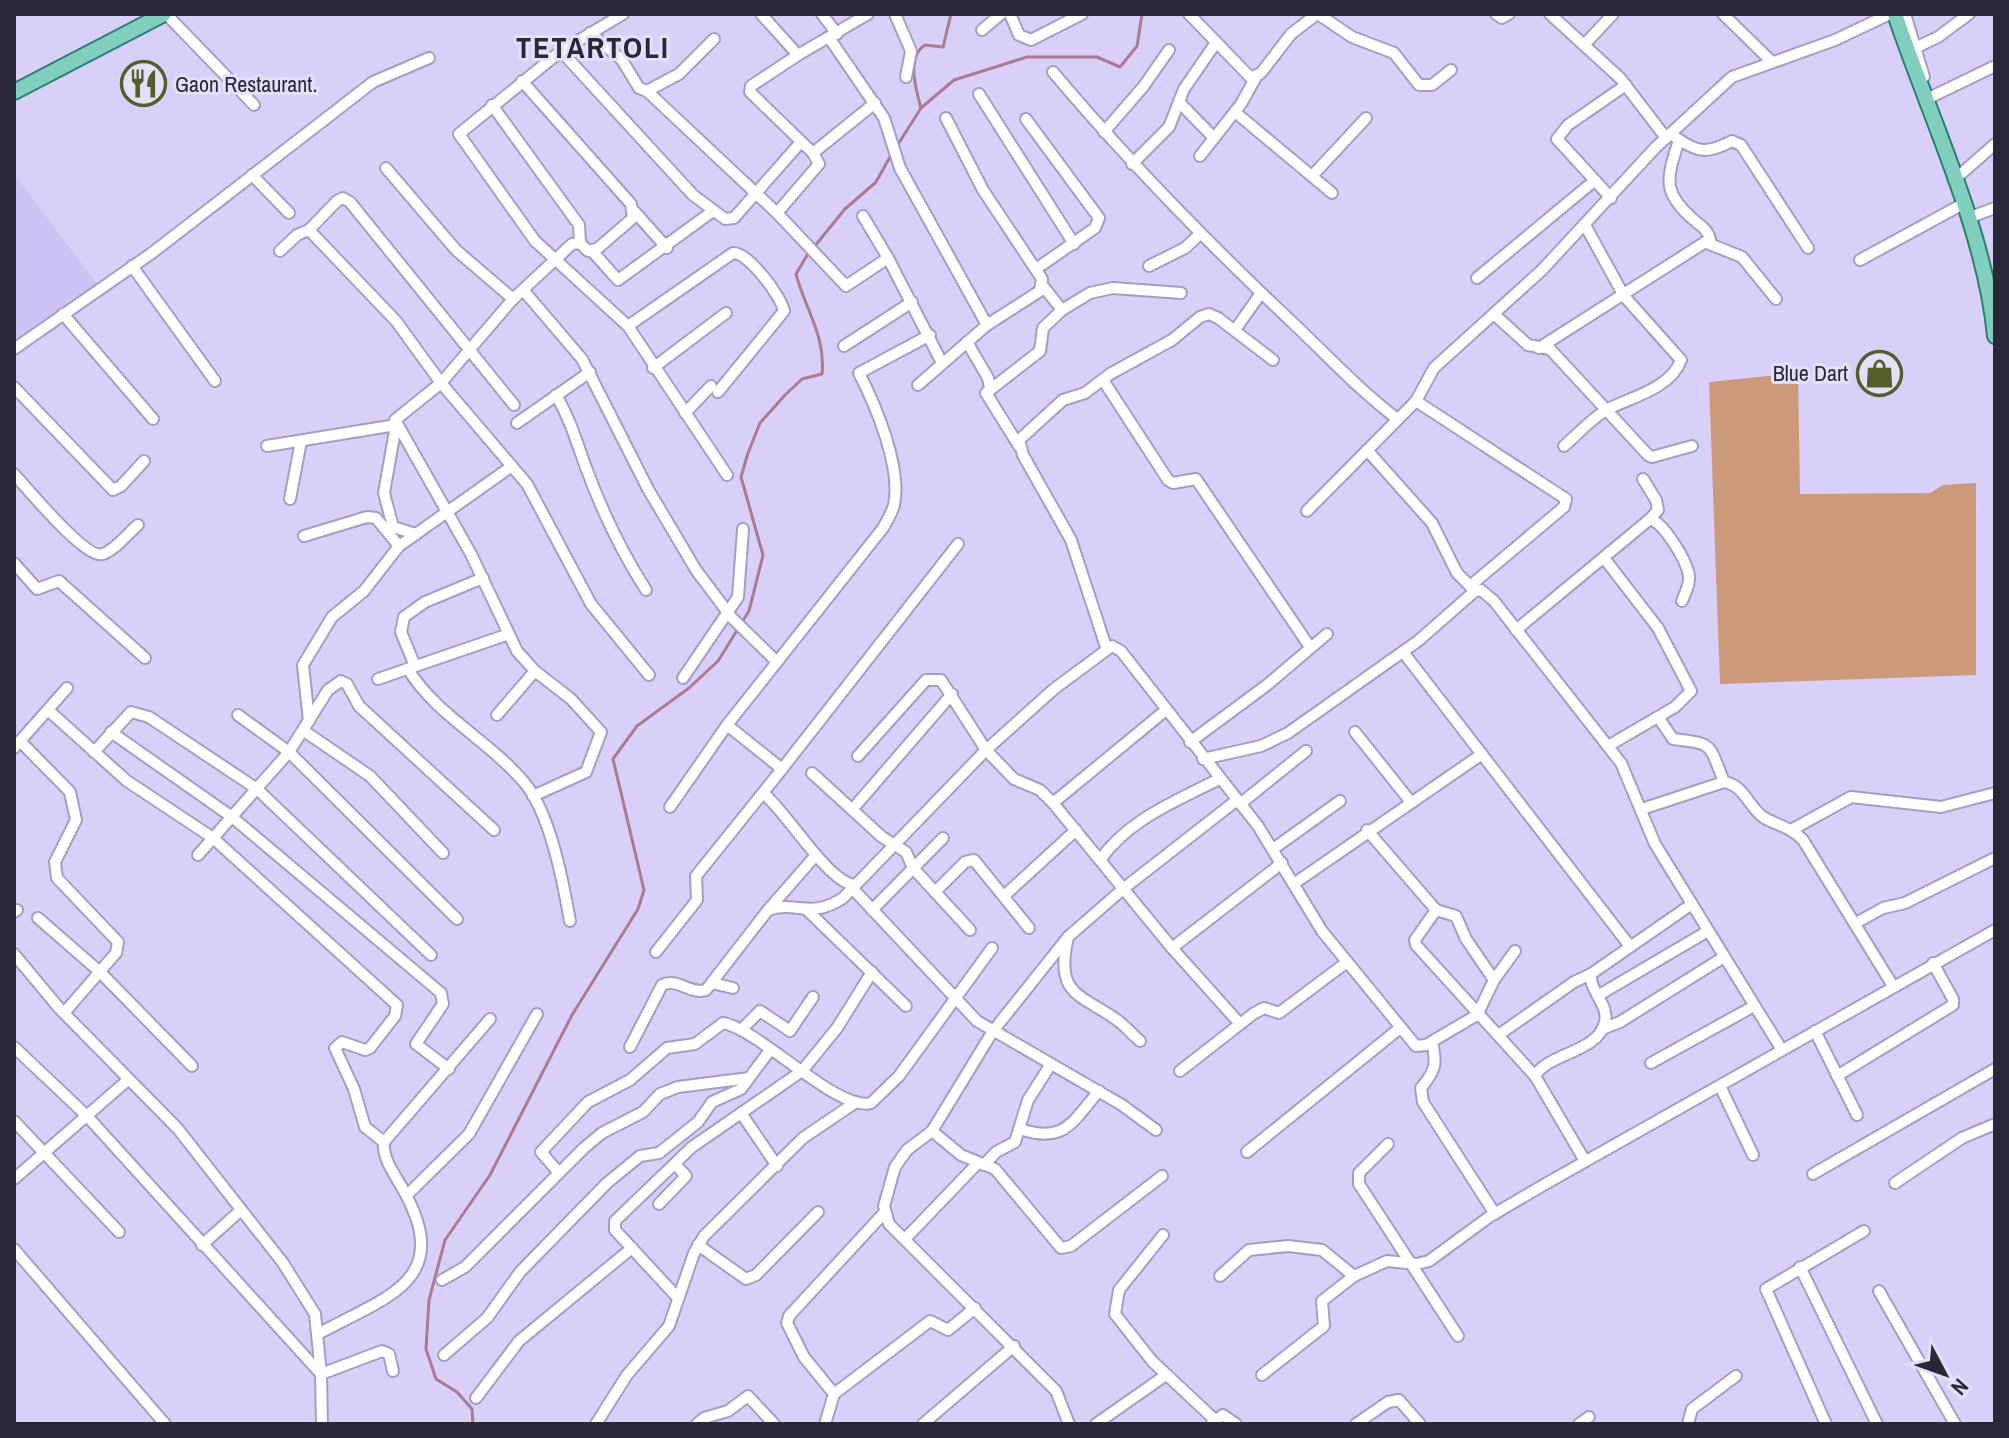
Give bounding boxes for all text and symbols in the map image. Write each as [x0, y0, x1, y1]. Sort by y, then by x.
district label: TETARTOLI [516, 27, 670, 67]
restaurant icon: Gaon Restaurant. [120, 60, 168, 108]
place label: Gaon Restaurant. [175, 69, 317, 99]
shop icon: Blue Dart [1855, 349, 1903, 397]
place label: Blue Dart [1773, 358, 1848, 388]
north arrow [1905, 1334, 1985, 1414]
text: N [1944, 1372, 1976, 1402]

